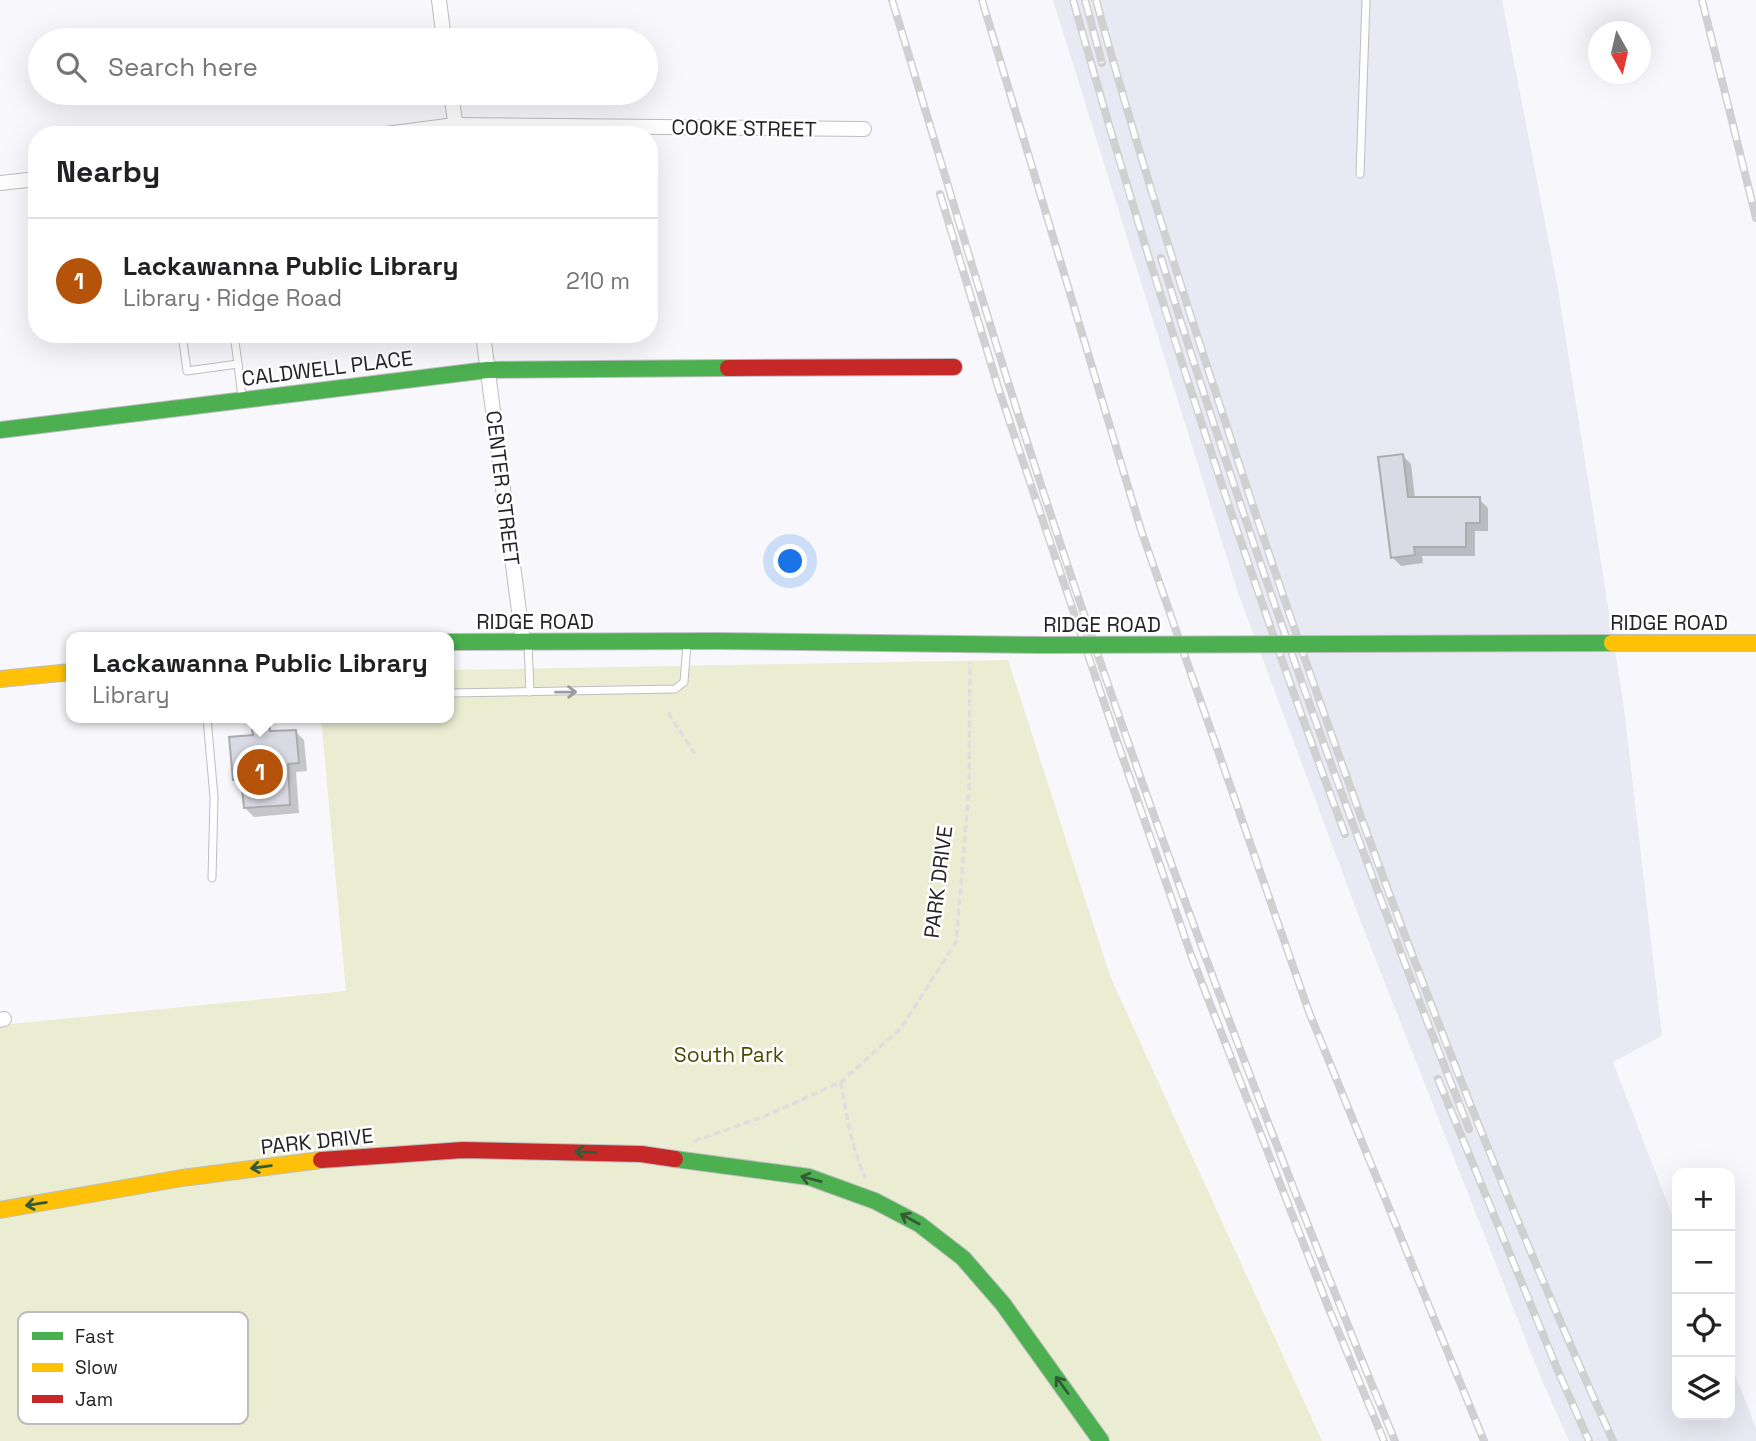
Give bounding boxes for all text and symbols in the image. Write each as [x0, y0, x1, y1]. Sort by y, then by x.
north arrow [1588, 21, 1651, 84]
search box [28, 28, 658, 105]
icon: search [52, 48, 90, 86]
text: Search here [108, 50, 258, 84]
street label: COOKE STREET [671, 113, 817, 143]
text: Nearby [56, 152, 160, 191]
text: Lackawanna Public Library [123, 249, 458, 283]
text: 1 [74, 266, 84, 296]
text: 210 m [566, 266, 630, 296]
text: Library · Ridge Road [123, 283, 342, 313]
street label: CALDWELL PLACE [240, 344, 414, 392]
street label: CENTER STREET [480, 409, 526, 567]
your location [773, 544, 807, 578]
street label: RIDGE ROAD [476, 608, 594, 635]
street label: RIDGE ROAD [1610, 609, 1728, 636]
street label: RIDGE ROAD [1043, 611, 1161, 638]
popup [66, 632, 454, 723]
text: Lackawanna Public Library [92, 646, 428, 680]
text: Library [92, 680, 170, 710]
one-way arrow [554, 685, 577, 699]
pin: 1 [237, 746, 283, 798]
street label: PARK DRIVE [918, 824, 958, 940]
park label: South Park [674, 1041, 784, 1068]
street label: PARK DRIVE [259, 1122, 375, 1160]
one-way arrow [574, 1145, 597, 1159]
one-way arrow [250, 1161, 273, 1174]
map controls [1672, 1168, 1735, 1420]
button: + [1672, 1168, 1735, 1231]
one-way arrow [800, 1172, 823, 1185]
one-way arrow [25, 1198, 48, 1211]
one-way arrow [900, 1212, 920, 1226]
button: − [1672, 1231, 1735, 1294]
button: locate [1672, 1294, 1735, 1357]
legend [18, 1312, 248, 1424]
text: Fast [75, 1324, 115, 1349]
text: Slow [75, 1355, 118, 1380]
button: layers [1672, 1357, 1735, 1420]
one-way arrow [1055, 1376, 1069, 1395]
text: Jam [75, 1387, 113, 1412]

